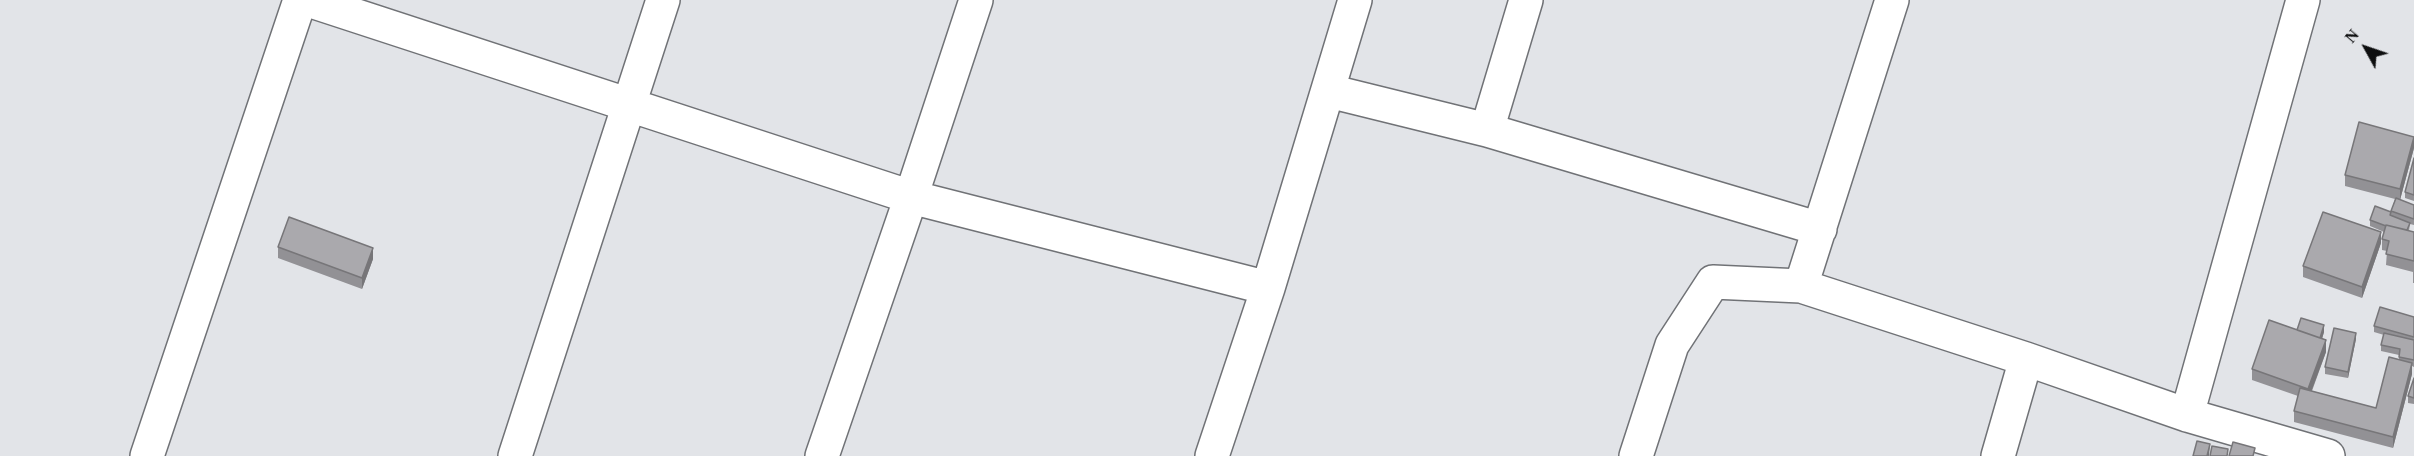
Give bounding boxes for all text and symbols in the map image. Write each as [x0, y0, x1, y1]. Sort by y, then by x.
north arrow [2336, 18, 2396, 78]
text: N [2342, 26, 2362, 46]

